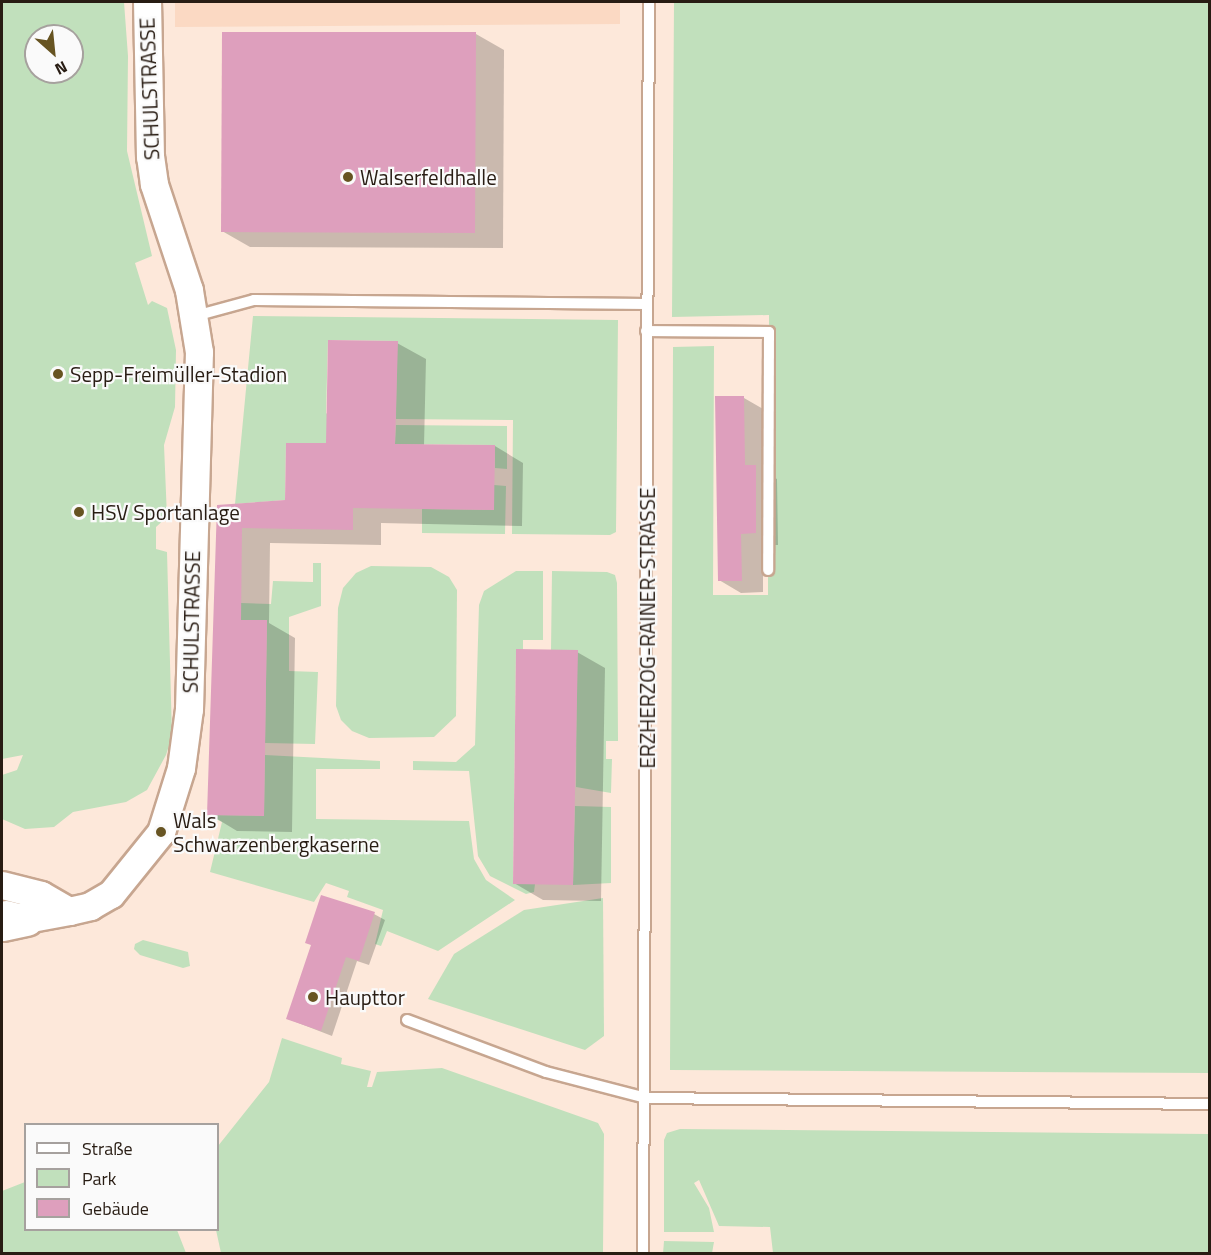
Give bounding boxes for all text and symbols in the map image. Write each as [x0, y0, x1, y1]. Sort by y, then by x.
street label: SCHULSTRASSE [134, 17, 164, 161]
north arrow [24, 24, 84, 84]
text: N [51, 55, 72, 81]
place label: Walserfeldhalle [360, 164, 497, 190]
marker: Walserfeldhalle [341, 170, 355, 184]
place label: Sepp-Freimüller-Stadion [70, 361, 287, 387]
marker: Sepp-Freimüller-Stadion [51, 367, 65, 381]
street label: ERZHERZOG-RAINER-STRASSE [634, 487, 660, 769]
place label: HSV Sportanlage [91, 499, 240, 525]
marker: HSV Sportanlage [72, 505, 86, 519]
street label: SCHULSTRASSE [177, 551, 205, 693]
place label: Wals Schwarzenbergkaserne [173, 807, 379, 857]
marker: Wals Schwarzenbergkaserne [154, 825, 168, 839]
place label: Haupttor [325, 984, 405, 1010]
marker: Haupttor [306, 990, 320, 1004]
legend [24, 1123, 219, 1231]
text: Straße [82, 1135, 133, 1162]
text: Park [82, 1165, 116, 1192]
text: Gebäude [82, 1195, 149, 1222]

